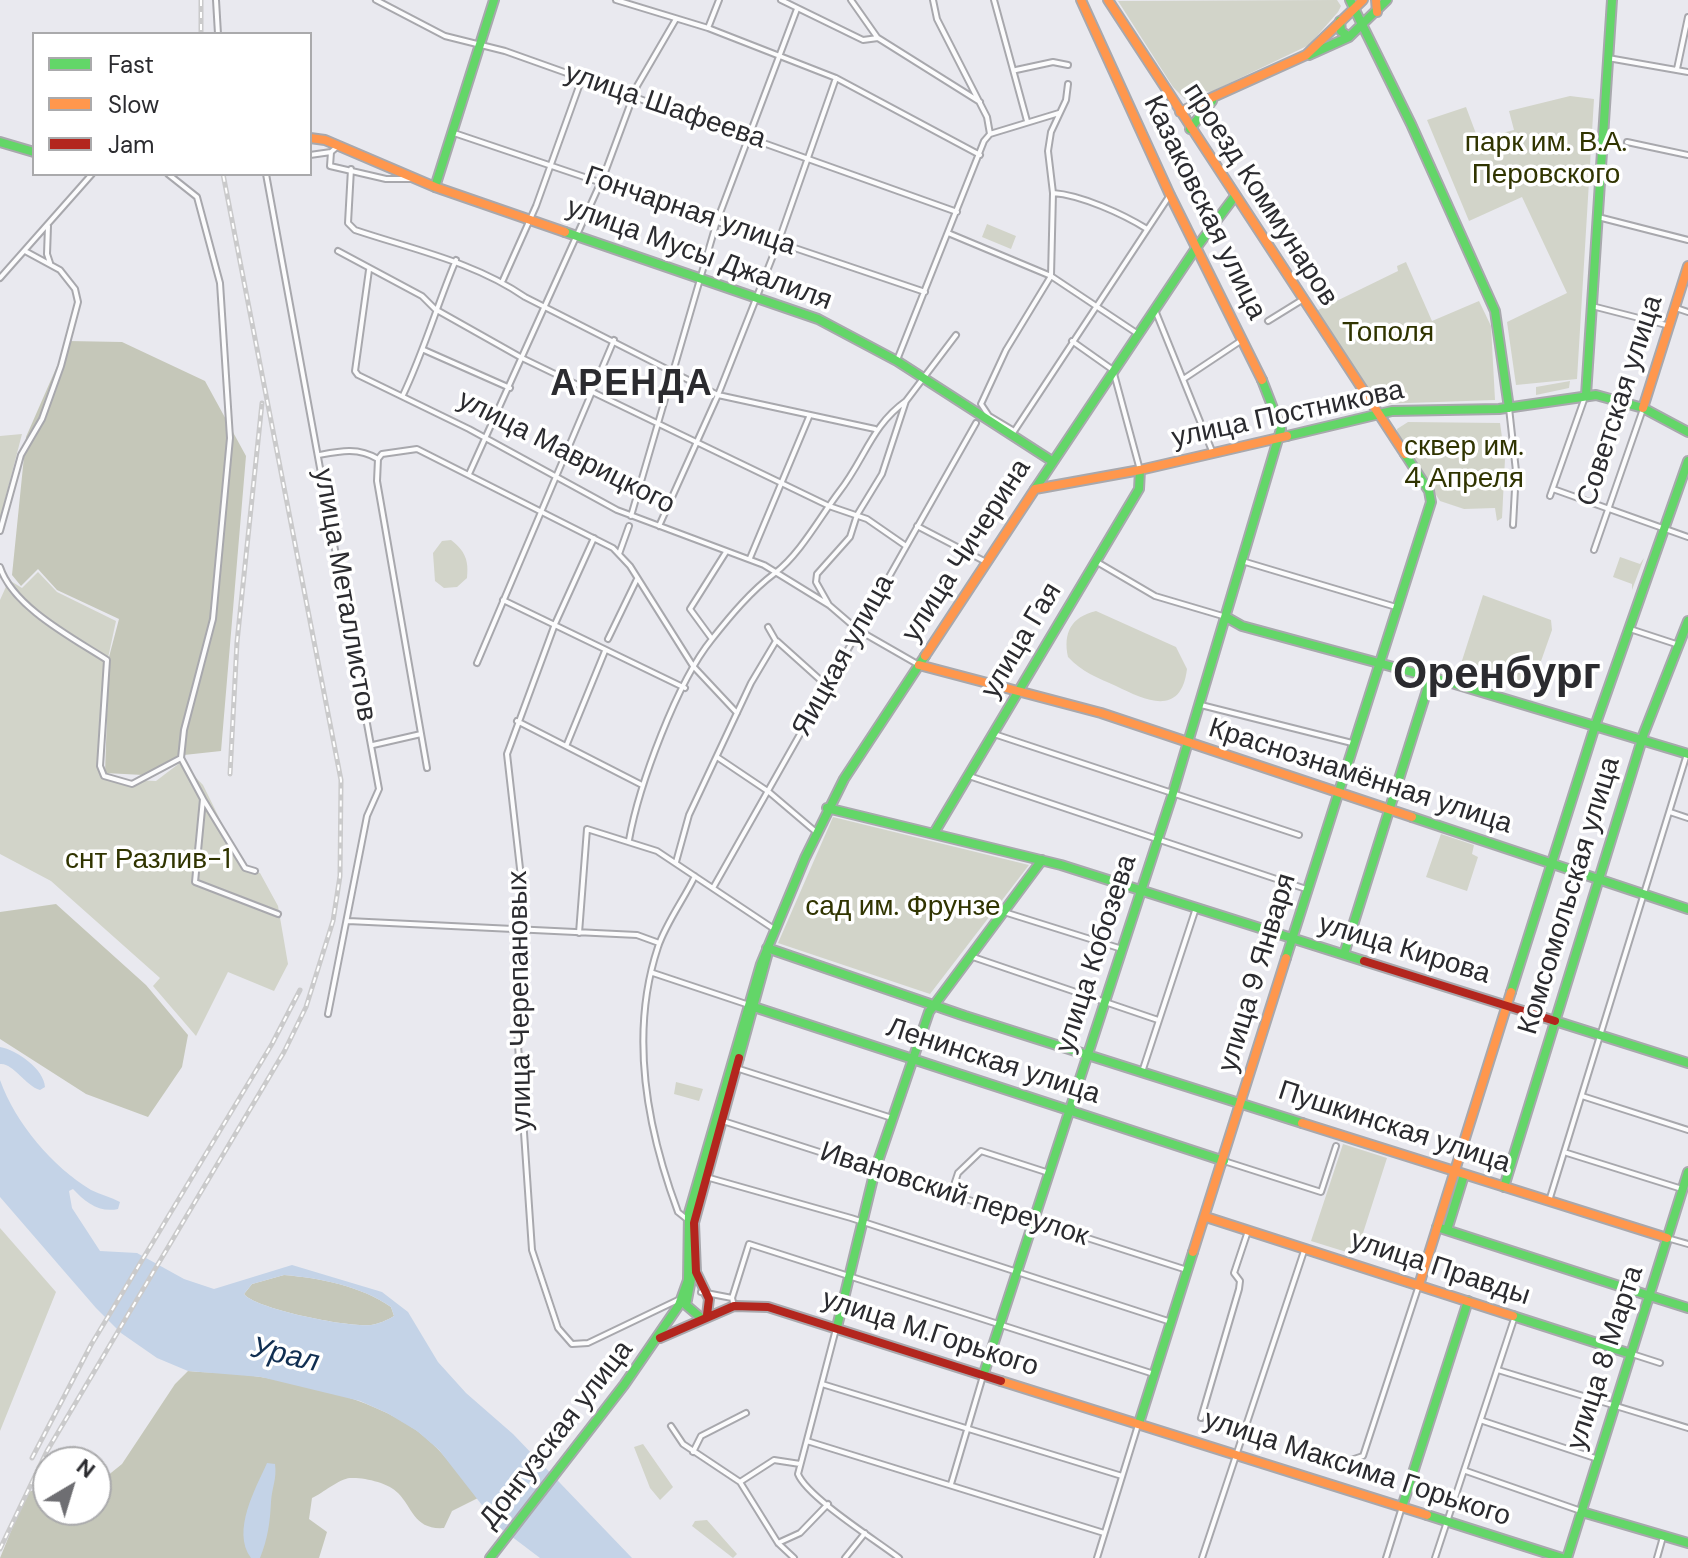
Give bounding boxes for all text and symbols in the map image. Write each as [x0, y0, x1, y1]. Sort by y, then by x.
legend [32, 32, 312, 176]
text: Fast [108, 49, 154, 80]
street label: улица Шафеева [560, 57, 770, 157]
street label: проезд Коммунаров [1175, 77, 1345, 313]
text: Slow [108, 89, 159, 120]
street label: Казаковская улица [1135, 91, 1273, 325]
park label: парк им. В.А. Перовского [1465, 127, 1627, 193]
text: Jam [108, 129, 154, 160]
street label: Гончарная улица [580, 160, 800, 264]
street label: улица Мусы Джалиля [562, 191, 836, 319]
street label: Советская улица [1571, 291, 1671, 511]
park label: Тополя [1342, 317, 1434, 351]
district label: АРЕНДА [550, 364, 714, 408]
street label: улица Постникова [1169, 374, 1407, 456]
street label: улица Маврицкого [452, 384, 680, 522]
park label: сквер им. 4 Апреля [1404, 431, 1524, 497]
street label: улица Чичерина [895, 453, 1039, 649]
street label: улица Металлистов [305, 466, 383, 724]
street label: Яицкая улица [786, 569, 902, 743]
street label: улица Гая [974, 577, 1070, 705]
district label: Оренбург [1393, 650, 1601, 702]
street label: Краснознамённая улица [1204, 712, 1516, 842]
street label: Комсомольская улица [1512, 753, 1628, 1039]
park label: снт Разлив-1 [65, 844, 231, 878]
street label: улица Кобозева [1049, 851, 1145, 1057]
street label: улица Черепановых [502, 870, 540, 1132]
street label: улица 9 Января [1212, 870, 1304, 1076]
park label: сад им. Фрунзе [805, 891, 1001, 925]
street label: улица Кирова [1314, 908, 1494, 992]
street label: Ленинская улица [882, 1012, 1104, 1112]
street label: Пушкинская улица [1274, 1075, 1514, 1181]
street label: Ивановский переулок [816, 1136, 1092, 1254]
street label: улица Правды [1346, 1224, 1534, 1314]
street label: улица 8 Марта [1560, 1262, 1652, 1454]
street label: улица М.Горького [818, 1283, 1042, 1385]
water label: Урал [247, 1331, 323, 1381]
street label: Донгузская улица [473, 1334, 641, 1536]
street label: улица Максима Горького [1199, 1404, 1515, 1534]
north arrow [32, 1446, 112, 1526]
text: N [71, 1452, 101, 1485]

